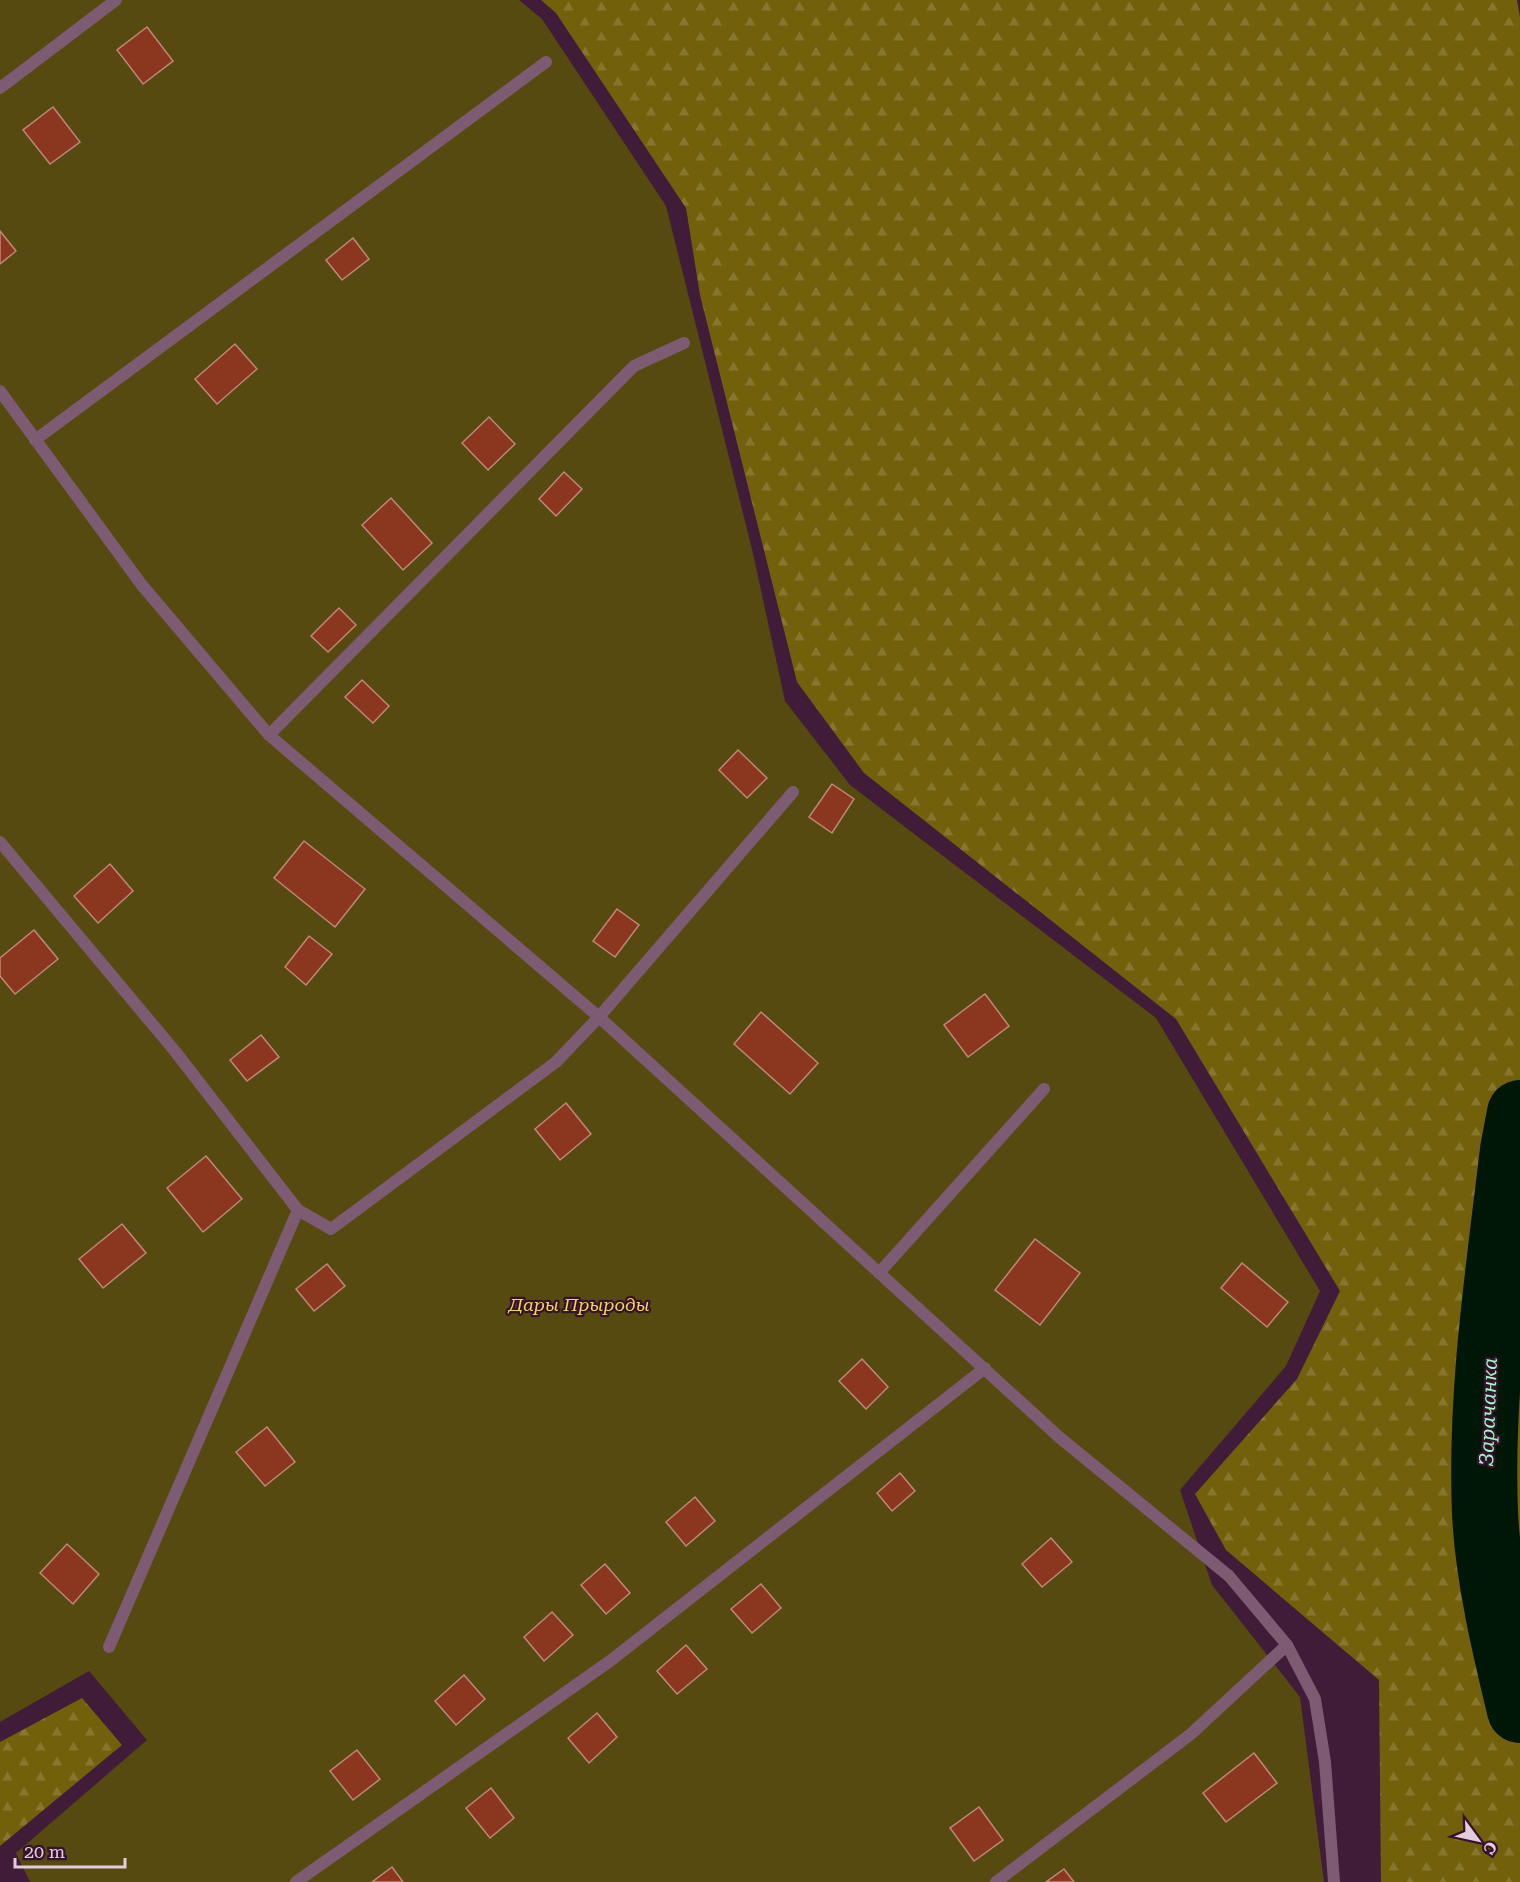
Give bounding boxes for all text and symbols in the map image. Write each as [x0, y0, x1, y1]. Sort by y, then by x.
park label: Дары Прыроды [507, 1294, 650, 1315]
water label: Зарачанка [1474, 1357, 1502, 1467]
north arrow [1448, 1810, 1508, 1870]
scale bar [15, 1831, 124, 1869]
text: С [1479, 1838, 1501, 1858]
text: 20 m [24, 1841, 65, 1862]

